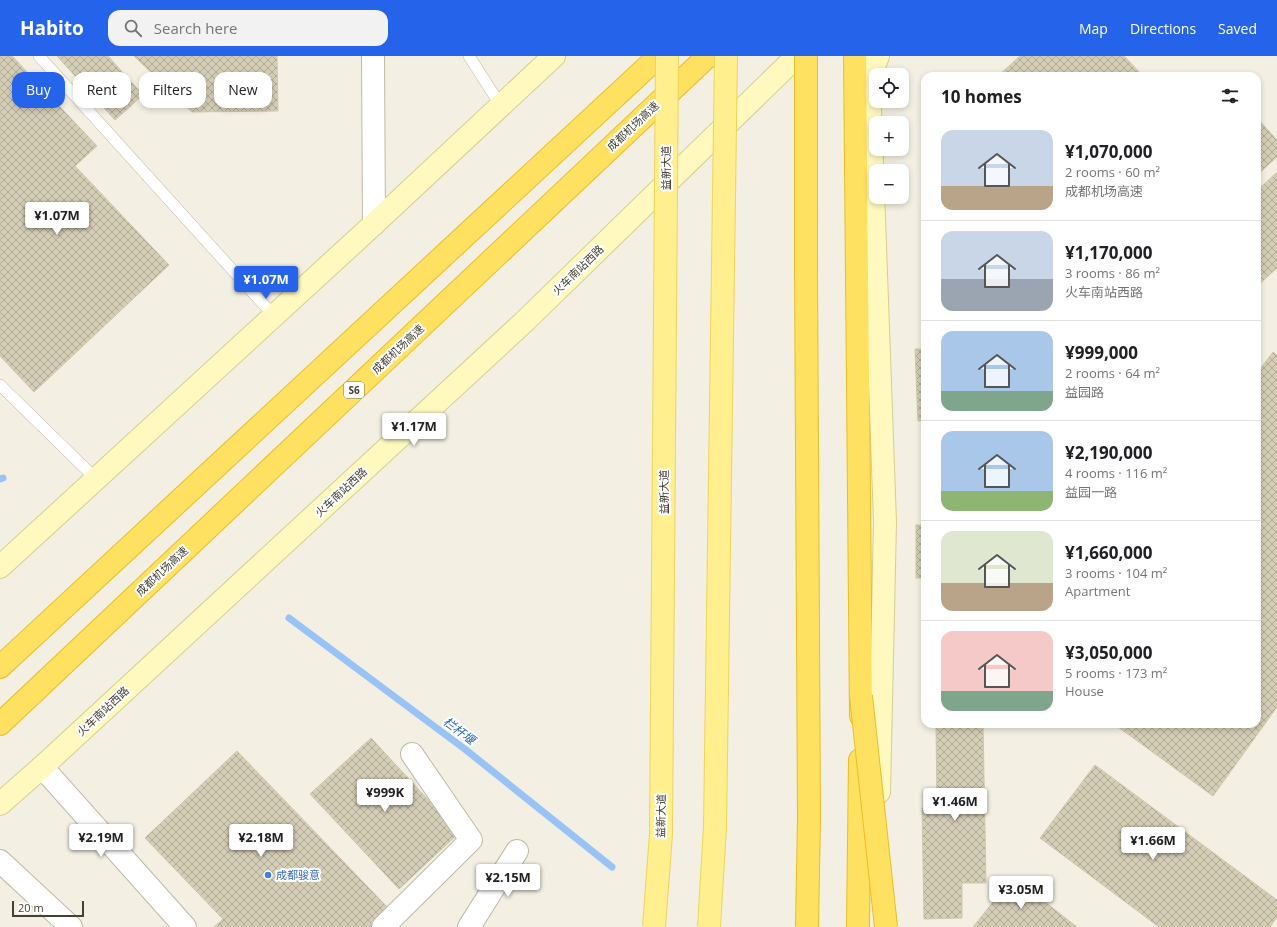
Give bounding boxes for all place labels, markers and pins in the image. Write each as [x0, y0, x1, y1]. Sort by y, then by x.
pin: ¥1.07M [24, 202, 90, 236]
pin: ¥1.07M [233, 266, 299, 300]
pin: ¥1.17M [381, 413, 447, 447]
pin: ¥999K [357, 779, 413, 813]
pin: ¥1.46M [922, 788, 988, 822]
pin: ¥2.19M [68, 824, 134, 858]
pin: ¥2.18M [228, 824, 294, 858]
pin: ¥1.66M [1120, 827, 1186, 861]
pin: ¥2.15M [475, 864, 541, 898]
place label: 成都骏意 [276, 867, 320, 882]
marker: 成都骏意 [263, 870, 273, 880]
pin: ¥3.05M [988, 876, 1054, 910]

